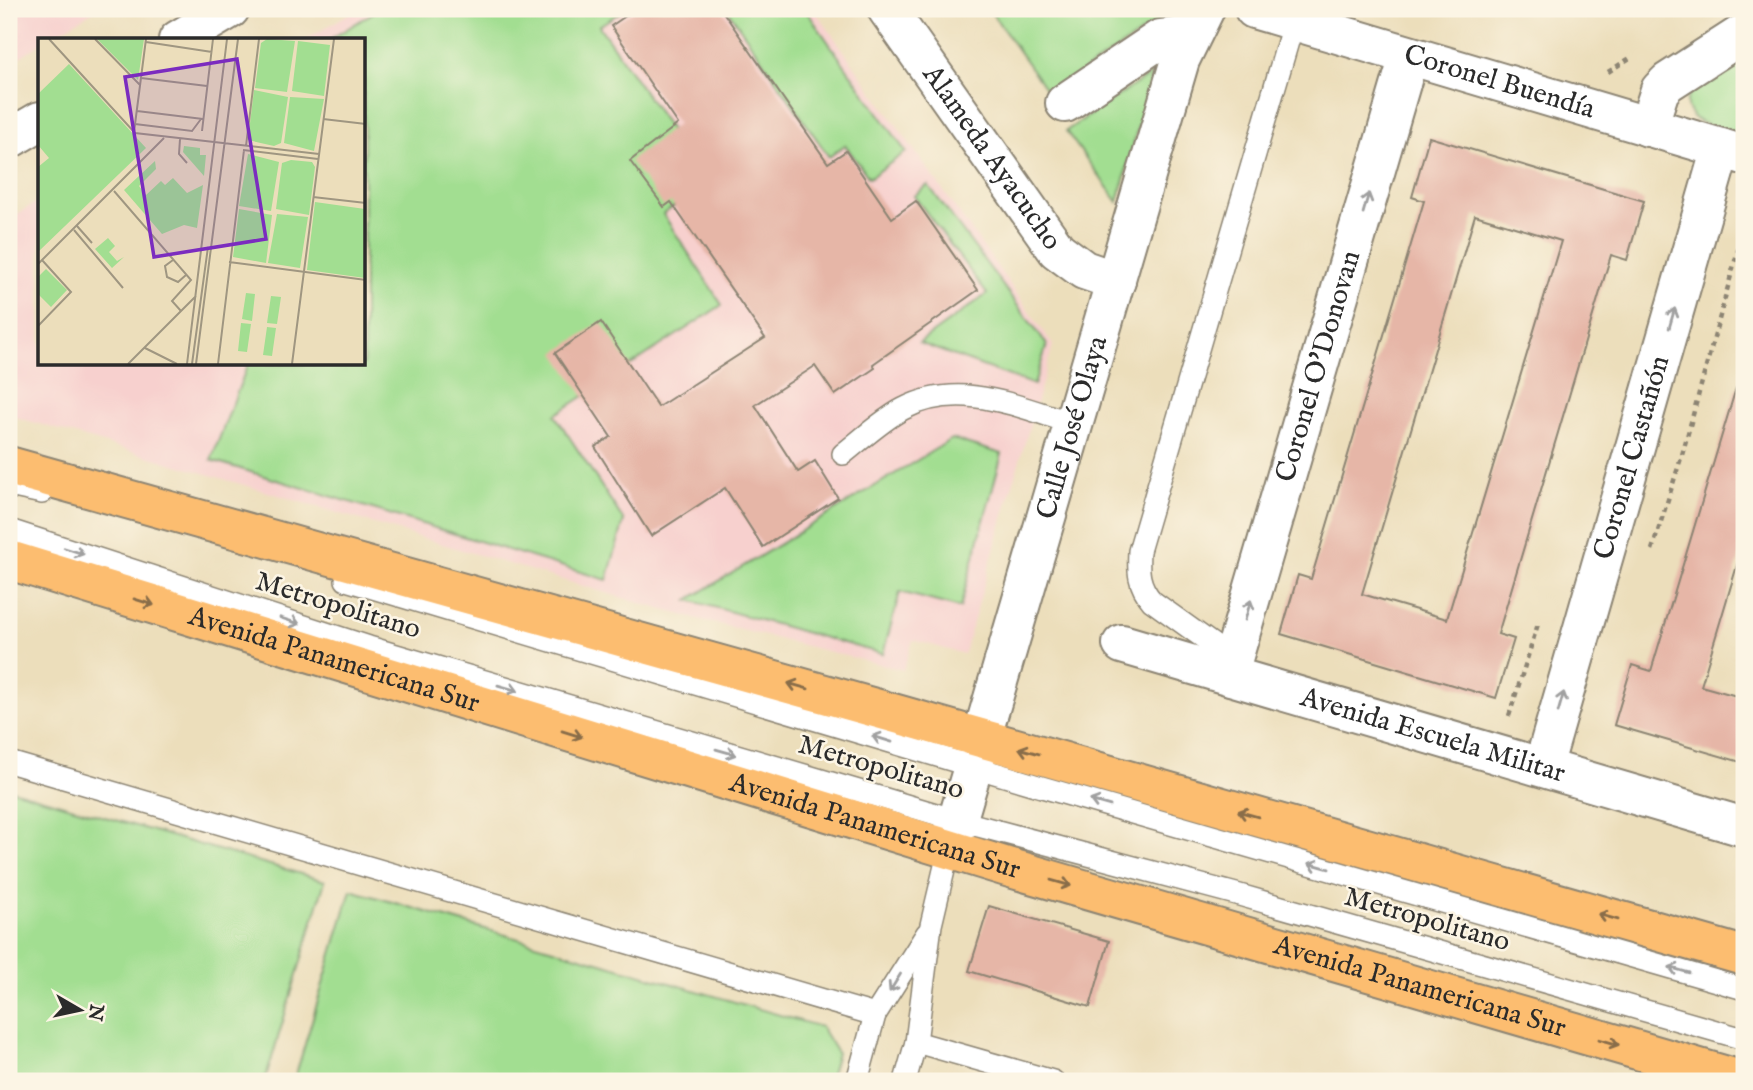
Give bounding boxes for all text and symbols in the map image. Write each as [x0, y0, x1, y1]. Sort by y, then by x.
street label: Coronel Buendía [1400, 37, 1600, 127]
inset map [38, 38, 366, 366]
street label: Alameda Ayacucho [914, 57, 1069, 257]
one-way arrow [1361, 192, 1374, 214]
street label: Coronel O'Donovan [1268, 246, 1369, 486]
one-way arrow [1667, 308, 1680, 330]
street label: Calle José Olaya [1029, 331, 1116, 523]
street label: Coronel Castañón [1586, 352, 1678, 564]
one-way arrow [62, 546, 84, 558]
street label: Metropolitano [251, 564, 425, 648]
one-way arrow [133, 597, 155, 609]
street label: Avenida Panamericana Sur [183, 598, 484, 721]
one-way arrow [1242, 599, 1255, 621]
one-way arrow [279, 616, 301, 628]
one-way arrow [788, 679, 810, 692]
street label: Avenida Escuela Militar [1295, 680, 1569, 791]
one-way arrow [496, 682, 518, 695]
one-way arrow [1556, 691, 1569, 713]
one-way arrow [561, 728, 583, 741]
street label: Metropolitano [794, 728, 968, 808]
one-way arrow [871, 731, 893, 744]
one-way arrow [1019, 744, 1041, 757]
one-way arrow [715, 747, 737, 760]
street label: Avenida Panamericana Sur [724, 765, 1025, 887]
one-way arrow [1089, 796, 1111, 809]
one-way arrow [1237, 807, 1259, 820]
one-way arrow [1308, 859, 1330, 872]
one-way arrow [1050, 877, 1072, 890]
street label: Metropolitano [1340, 880, 1514, 960]
one-way arrow [1597, 910, 1619, 923]
street label: Avenida Panamericana Sur [1269, 928, 1570, 1046]
one-way arrow [1668, 962, 1690, 975]
one-way arrow [888, 972, 902, 992]
north arrow [46, 974, 116, 1044]
text: N [82, 1001, 108, 1023]
one-way arrow [1598, 1036, 1620, 1049]

